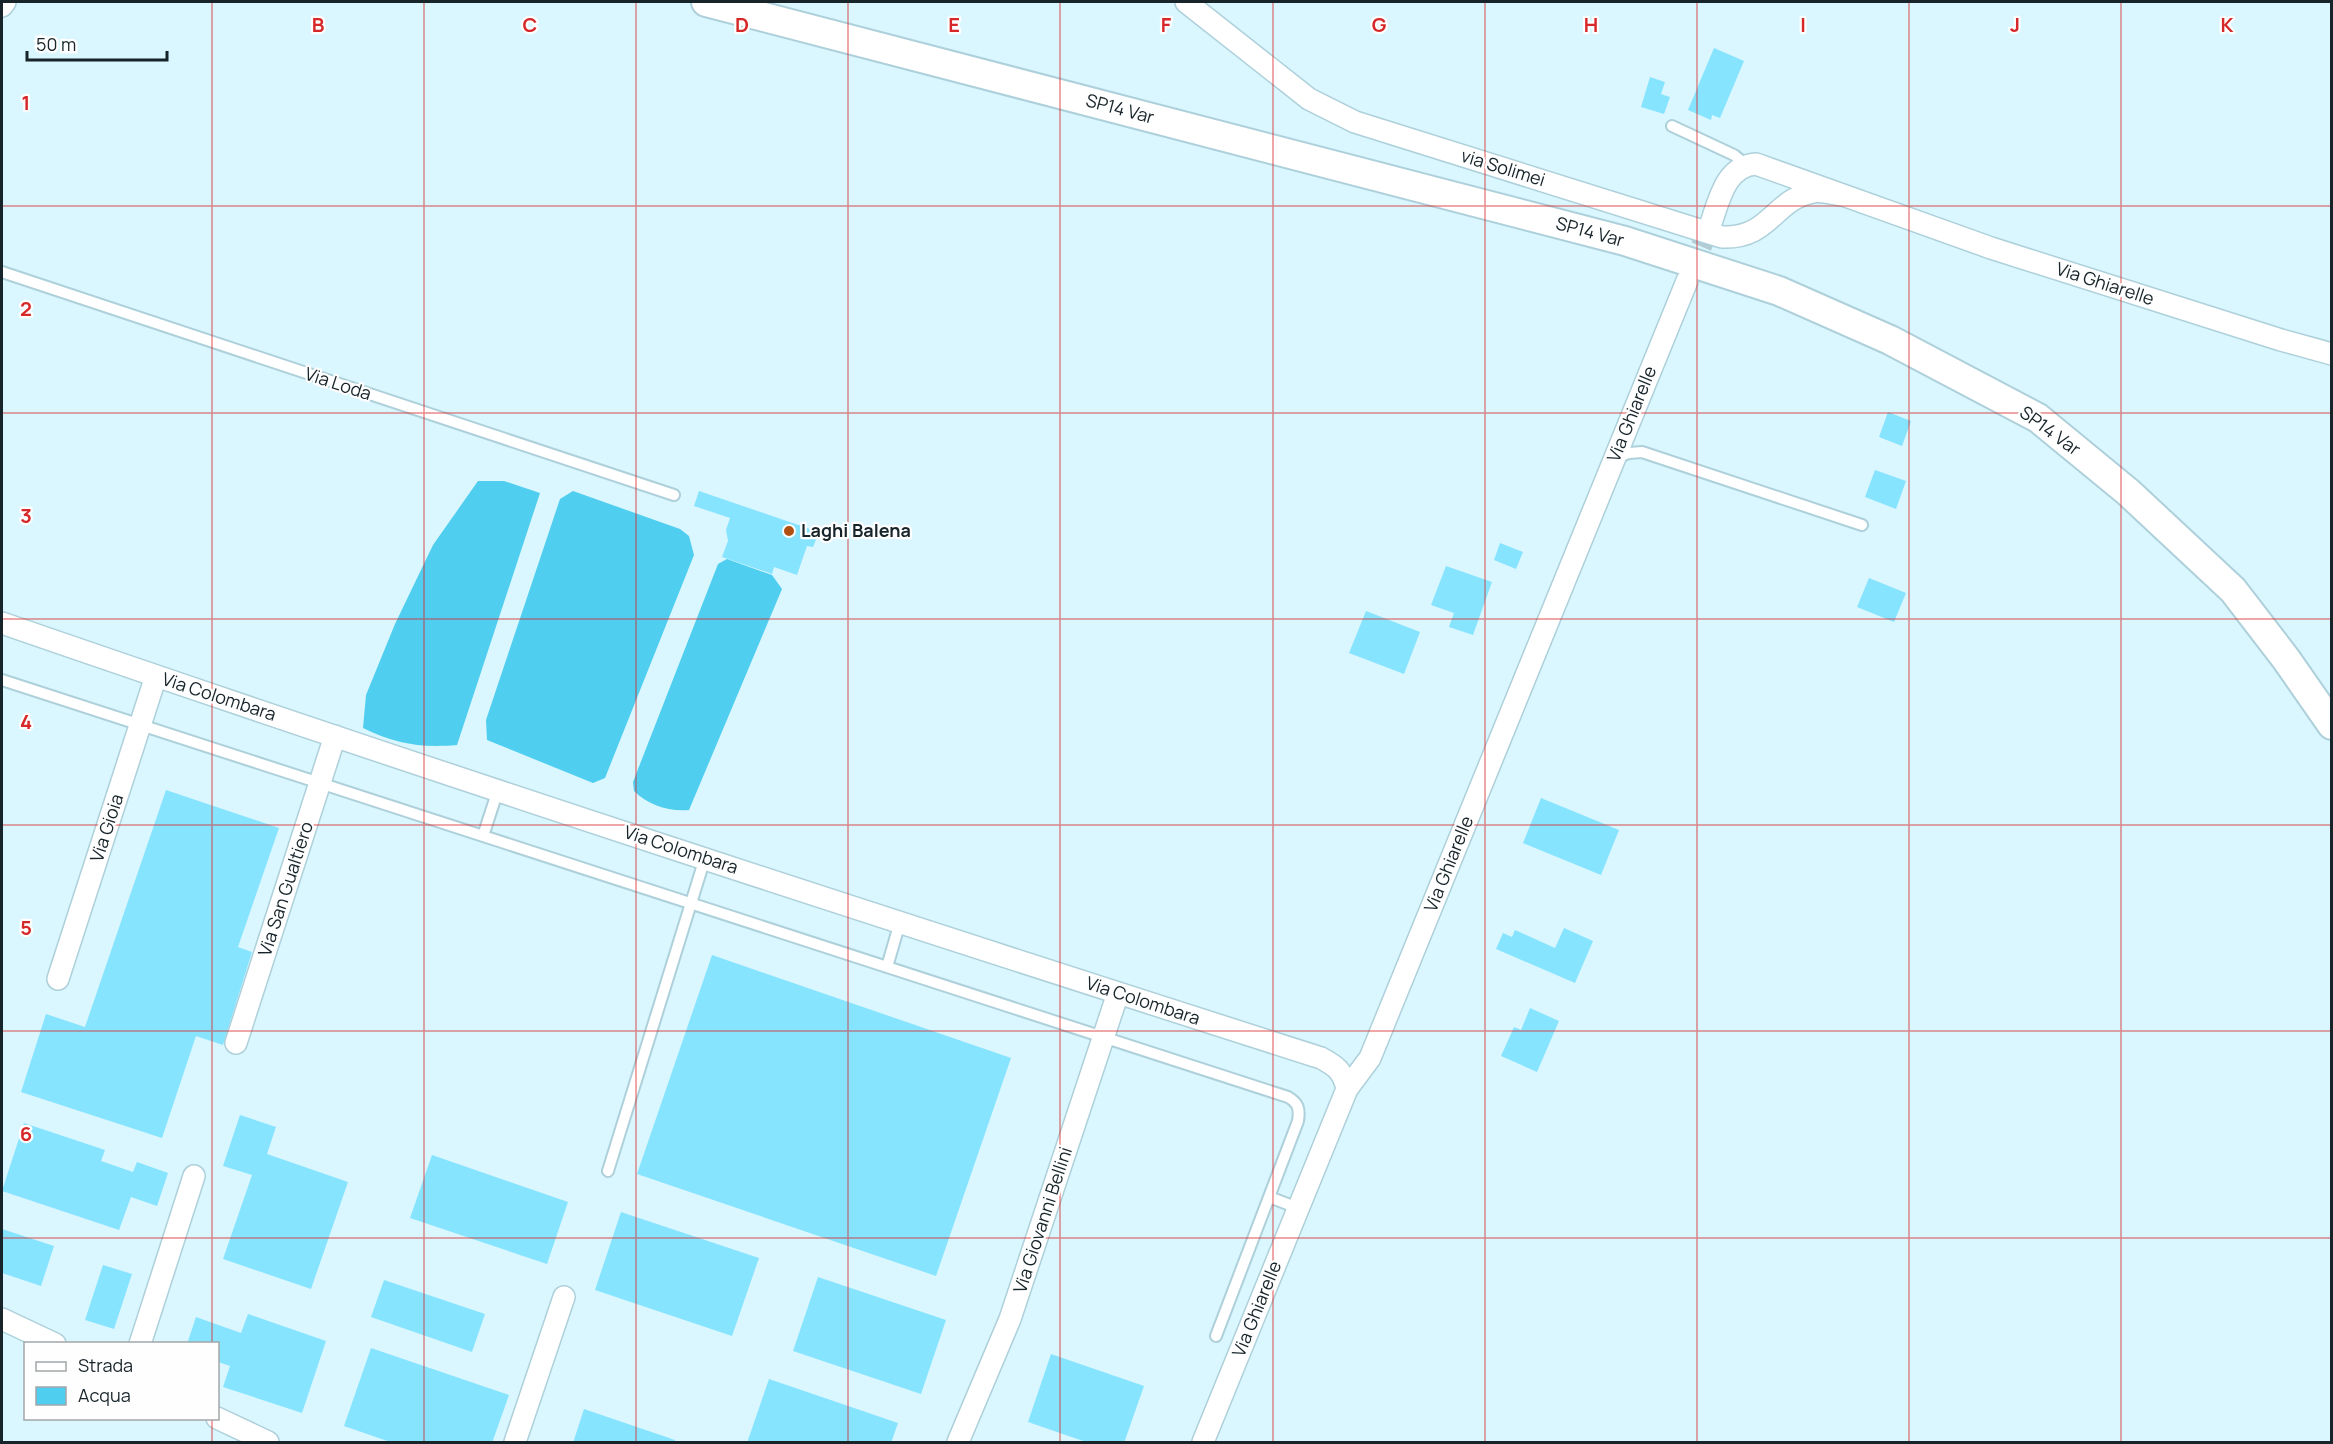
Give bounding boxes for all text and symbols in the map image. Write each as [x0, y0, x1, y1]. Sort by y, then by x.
text: B [312, 11, 325, 38]
text: C [523, 11, 537, 38]
text: D [735, 11, 749, 38]
text: E [948, 11, 960, 38]
text: F [1161, 11, 1172, 38]
text: G [1372, 11, 1387, 38]
text: H [1584, 11, 1598, 38]
text: I [1800, 11, 1806, 38]
text: J [2010, 11, 2020, 38]
text: K [2221, 11, 2234, 38]
scale bar [27, 24, 166, 62]
text: 50 m [36, 32, 76, 56]
street label: SP14 Var [1083, 87, 1158, 129]
text: 1 [22, 89, 30, 116]
street label: via Solimei [1458, 143, 1548, 191]
street label: SP14 Var [1553, 210, 1628, 252]
street label: Via Ghiarelle [2053, 256, 2157, 310]
text: 2 [20, 295, 32, 322]
street label: Via Loda [302, 361, 375, 405]
street label: Via Ghiarelle [1601, 362, 1661, 465]
street label: SP14 Var [2015, 400, 2086, 461]
text: 3 [20, 502, 32, 529]
place label: Laghi Balena [801, 518, 911, 542]
marker: Laghi Balena [782, 524, 796, 538]
street label: Via Colombara [159, 666, 279, 726]
text: 4 [20, 708, 32, 735]
street label: Via Gioia [84, 791, 128, 865]
street label: Via Ghiarelle [1418, 812, 1478, 915]
street label: Via San Gualtiero [252, 818, 318, 959]
street label: Via Colombara [621, 819, 741, 879]
text: 5 [20, 914, 32, 941]
street label: Via Colombara [1083, 970, 1203, 1030]
text: 6 [20, 1120, 32, 1147]
street label: Via Giovanni Bellini [1007, 1144, 1077, 1296]
street label: Via Ghiarelle [1226, 1257, 1286, 1360]
legend [24, 1342, 219, 1420]
text: Strada [78, 1353, 133, 1377]
text: Acqua [78, 1383, 131, 1407]

